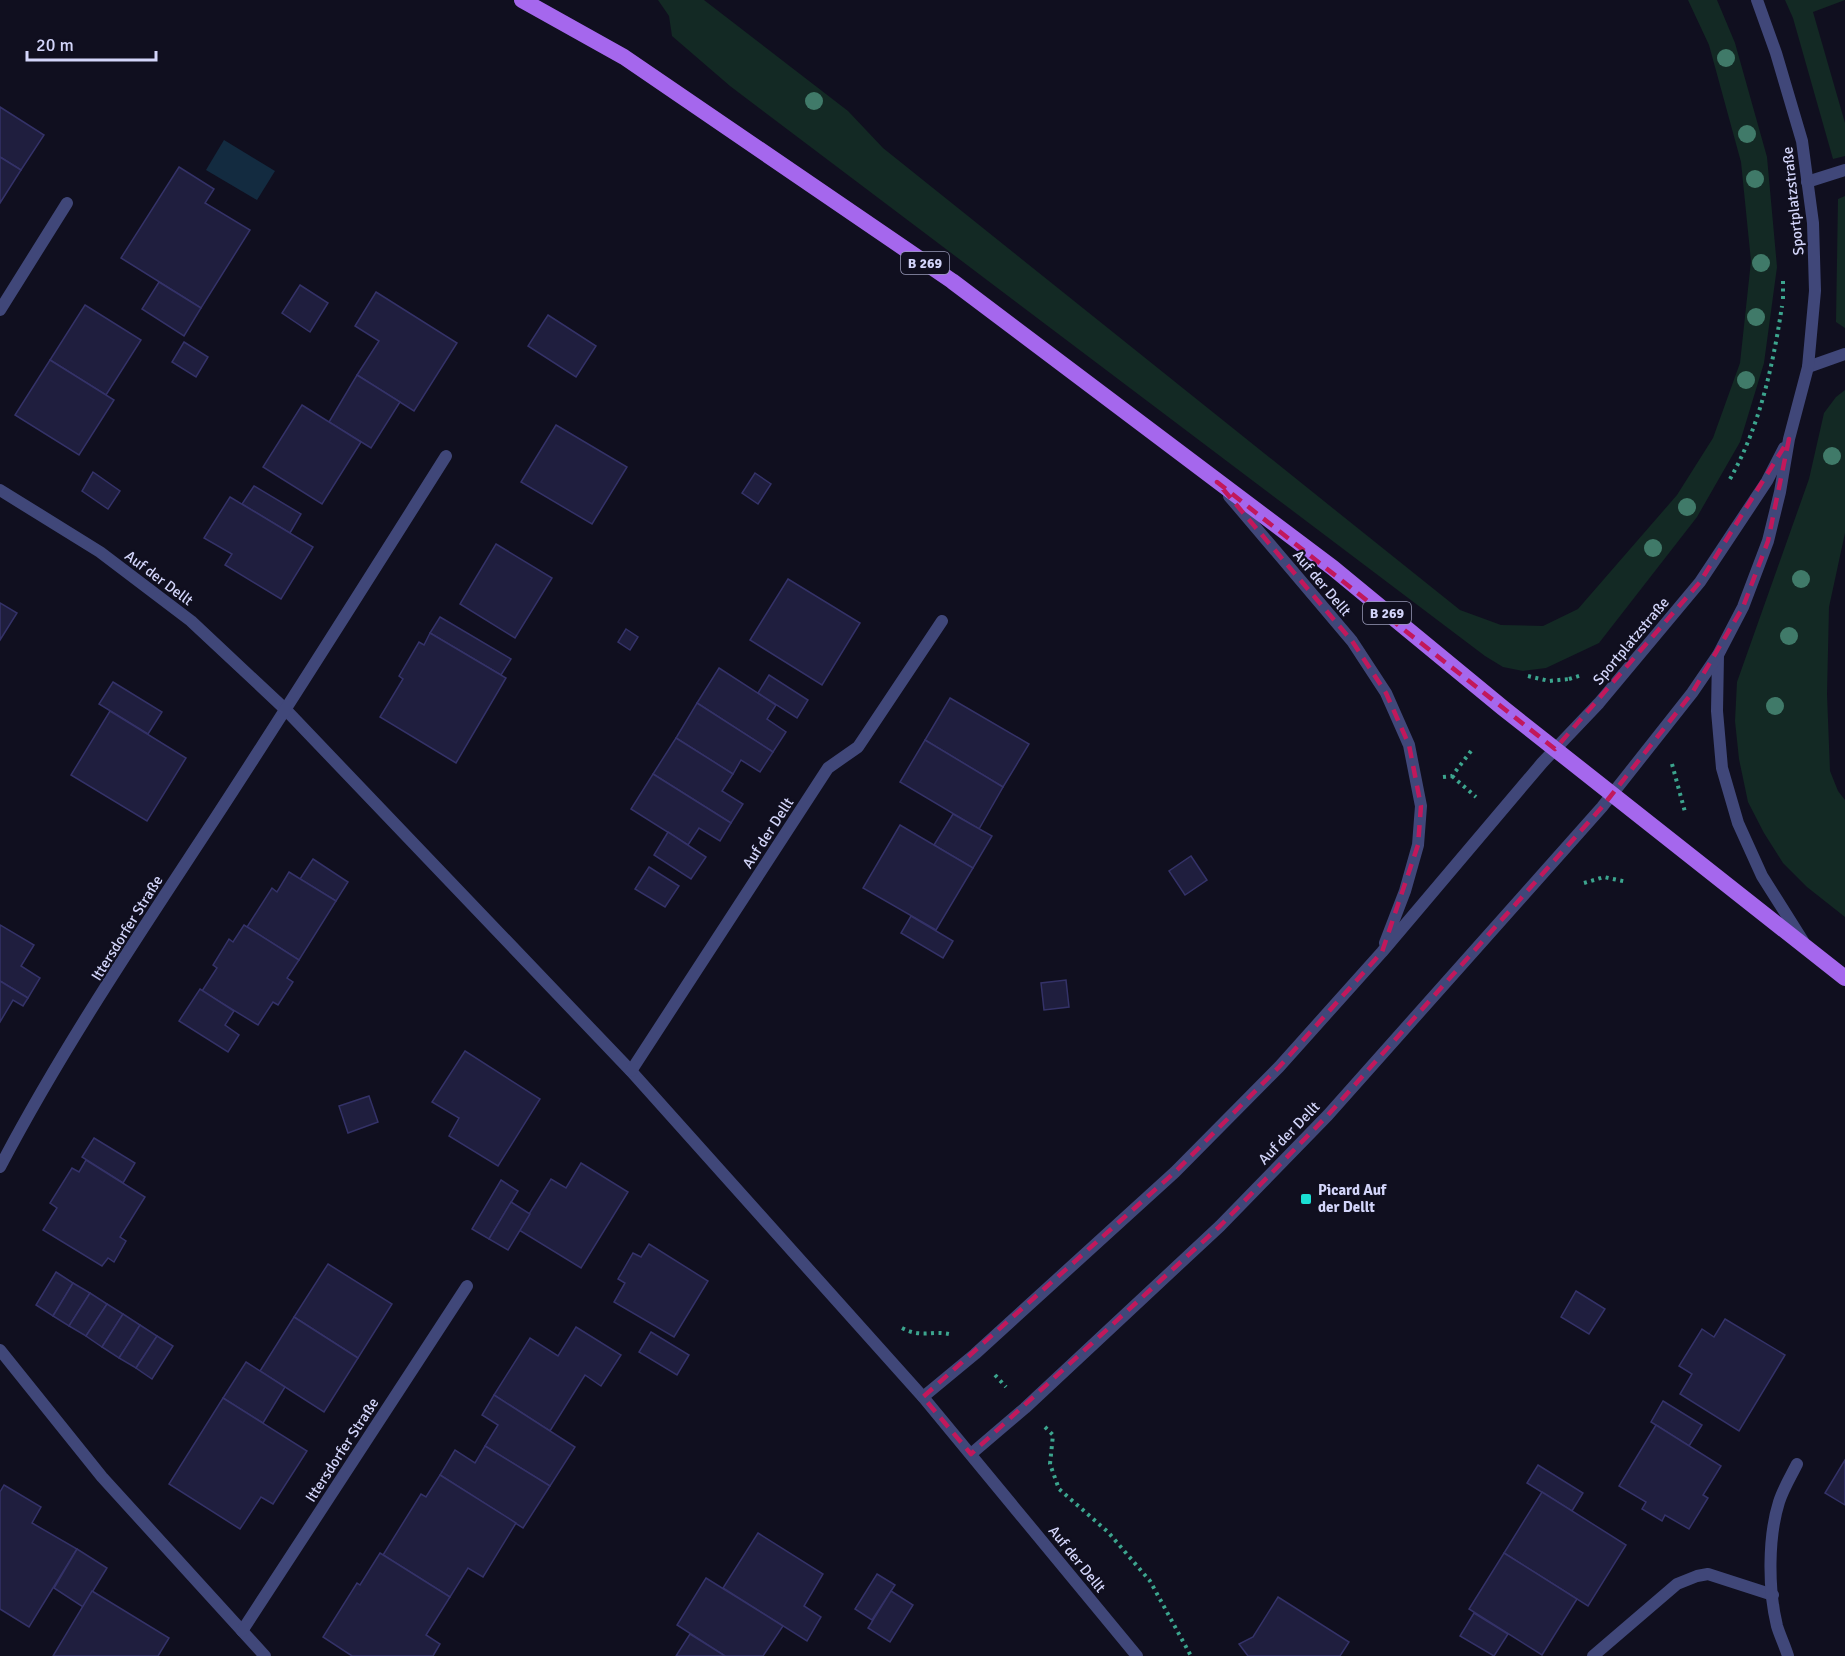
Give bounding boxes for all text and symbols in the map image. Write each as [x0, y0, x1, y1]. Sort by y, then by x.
scale bar [27, 24, 156, 62]
text: 20 m [36, 34, 74, 56]
street label: Sportplatzstraße [1778, 146, 1808, 256]
road number: B 269 [901, 252, 949, 274]
street label: Auf der Dellt [1289, 546, 1355, 620]
street label: Auf der Dellt [121, 547, 197, 609]
street label: Sportplatzstraße [1589, 594, 1673, 688]
road number: B 269 [1363, 602, 1411, 624]
street label: Auf der Dellt [738, 794, 798, 872]
street label: Ittersdorfer Straße [87, 872, 167, 984]
street label: Auf der Dellt [1254, 1098, 1324, 1168]
place label: Picard Auf der Dellt [1318, 1181, 1388, 1216]
marker: Picard Auf der Dellt [1299, 1192, 1313, 1206]
street label: Ittersdorfer Straße [302, 1394, 382, 1506]
street label: Auf der Dellt [1045, 1522, 1109, 1596]

